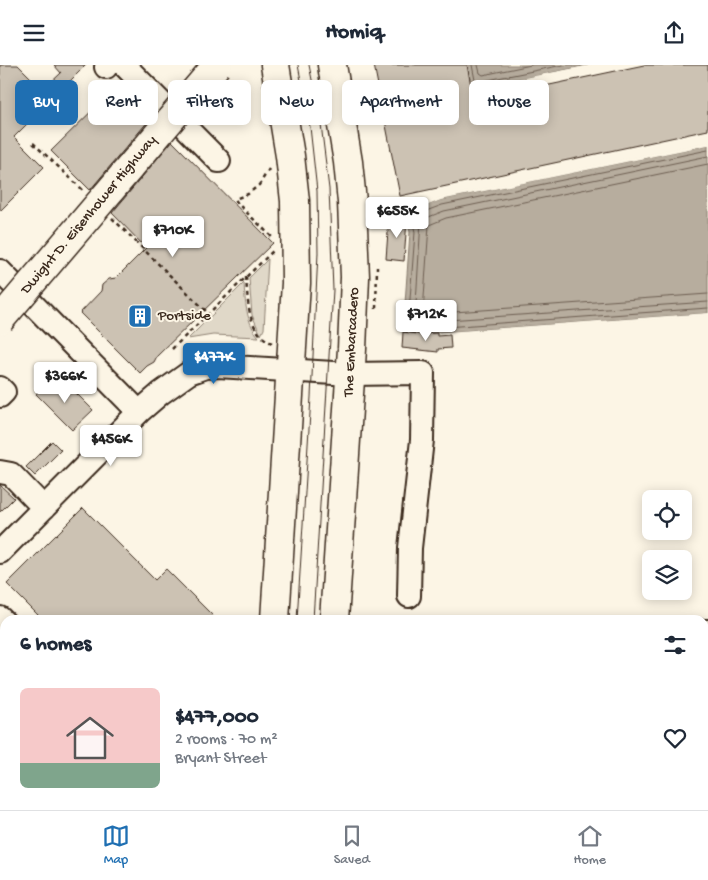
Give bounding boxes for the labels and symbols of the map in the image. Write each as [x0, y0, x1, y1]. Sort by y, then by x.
street label: Dwight D. Eisenhower Highway [17, 131, 161, 299]
pin: $655K [362, 197, 432, 239]
pin: $710K [138, 215, 208, 258]
street label: The Embarcadero [340, 287, 364, 398]
pin: $712K [391, 299, 461, 342]
building icon: Portside [127, 303, 153, 329]
place label: Portside [157, 307, 211, 325]
pin: $477K [179, 343, 249, 385]
pin: $366K [30, 361, 100, 404]
pin: $456K [76, 425, 146, 467]

